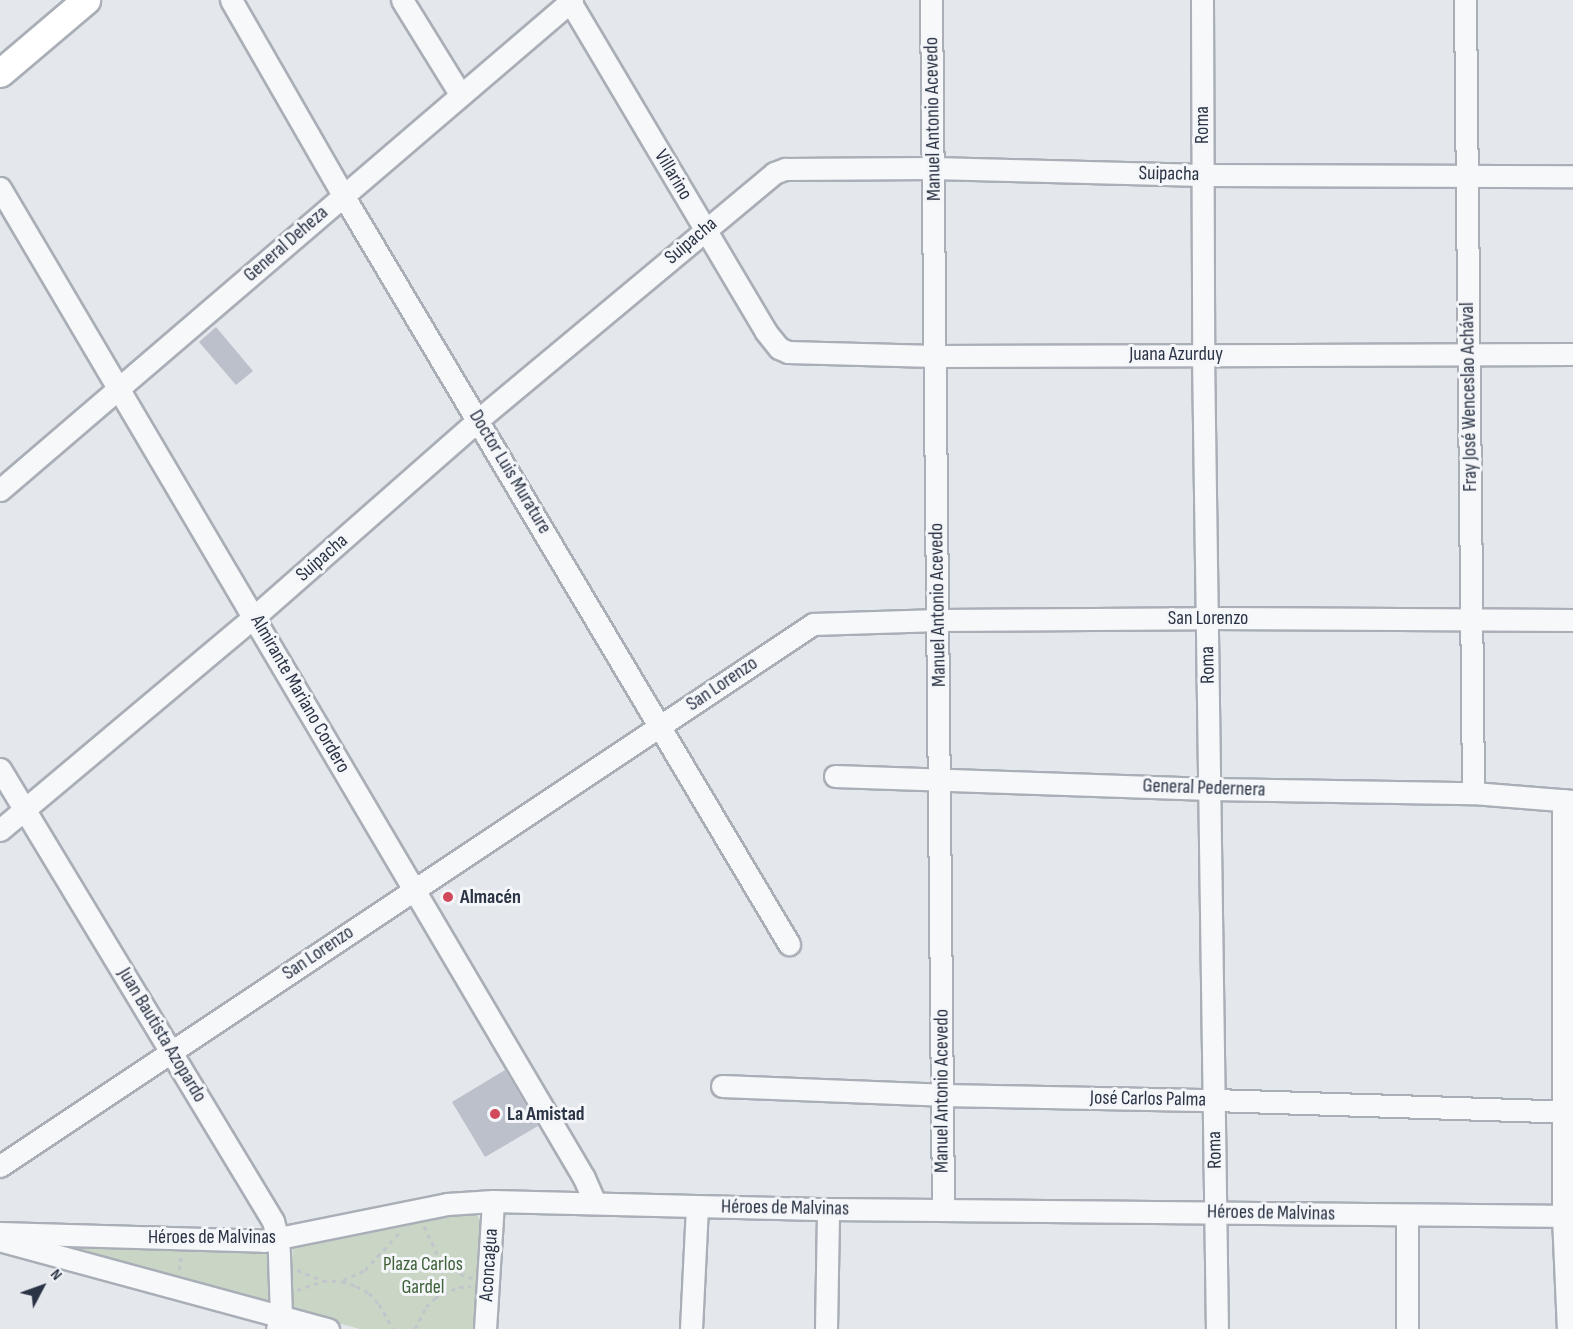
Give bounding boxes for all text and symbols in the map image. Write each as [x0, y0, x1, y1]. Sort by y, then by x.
street label: Manuel Antonio Acevedo [920, 37, 946, 201]
street label: Roma [1190, 106, 1214, 144]
street label: Villarino [649, 146, 697, 204]
street label: Suipacha [1138, 161, 1200, 187]
street label: General Deheza [239, 201, 333, 287]
street label: Suipacha [660, 212, 722, 270]
street label: Fray José Wenceslao Achával [1455, 302, 1483, 492]
street label: Juana Azurduy [1129, 342, 1223, 366]
street label: Doctor Luis Murature [464, 406, 556, 538]
street label: Manuel Antonio Acevedo [925, 523, 951, 687]
street label: Suipacha [291, 529, 353, 587]
street label: San Lorenzo [1168, 606, 1248, 630]
street label: Almirante Mariano Cordero [245, 611, 355, 777]
street label: Roma [1196, 646, 1220, 684]
street label: San Lorenzo [682, 651, 762, 717]
street label: General Pedernera [1142, 774, 1266, 802]
place label: Almacén [460, 885, 521, 909]
marker: Almacén [441, 890, 455, 904]
street label: San Lorenzo [278, 920, 358, 986]
street label: Juan Bautista Azopardo [112, 963, 212, 1107]
street label: Manuel Antonio Acevedo [930, 1009, 954, 1173]
street label: José Carlos Palma [1090, 1086, 1206, 1112]
place label: La Amistad [507, 1102, 585, 1126]
marker: La Amistad [488, 1107, 502, 1121]
street label: Roma [1203, 1131, 1227, 1169]
street label: Héroes de Malvinas [721, 1195, 849, 1221]
street label: Héroes de Malvinas [1207, 1200, 1335, 1226]
street label: Héroes de Malvinas [148, 1225, 276, 1249]
street label: Aconcagua [474, 1228, 504, 1302]
park label: Plaza Carlos Gardel [383, 1252, 463, 1299]
north arrow [12, 1257, 72, 1317]
text: N [46, 1265, 66, 1284]

